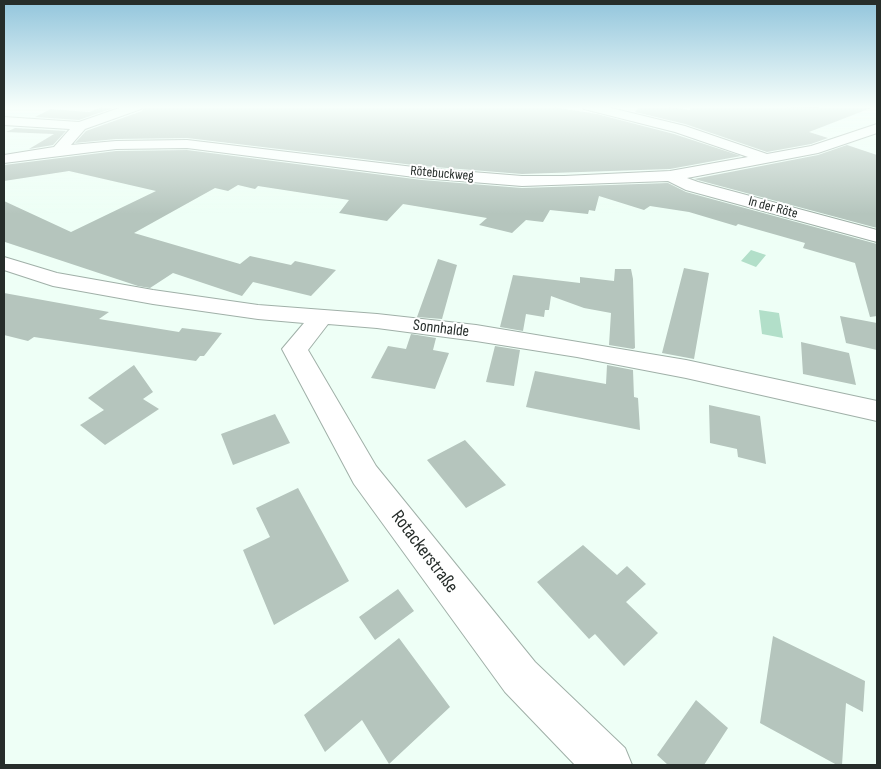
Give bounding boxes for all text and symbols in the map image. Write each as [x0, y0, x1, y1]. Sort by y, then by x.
street label: Rötebuckweg [410, 163, 474, 185]
street label: In der Röte [746, 193, 800, 223]
street label: Sonnhalde [412, 316, 470, 342]
street label: Rotackerstraße [386, 506, 462, 598]

